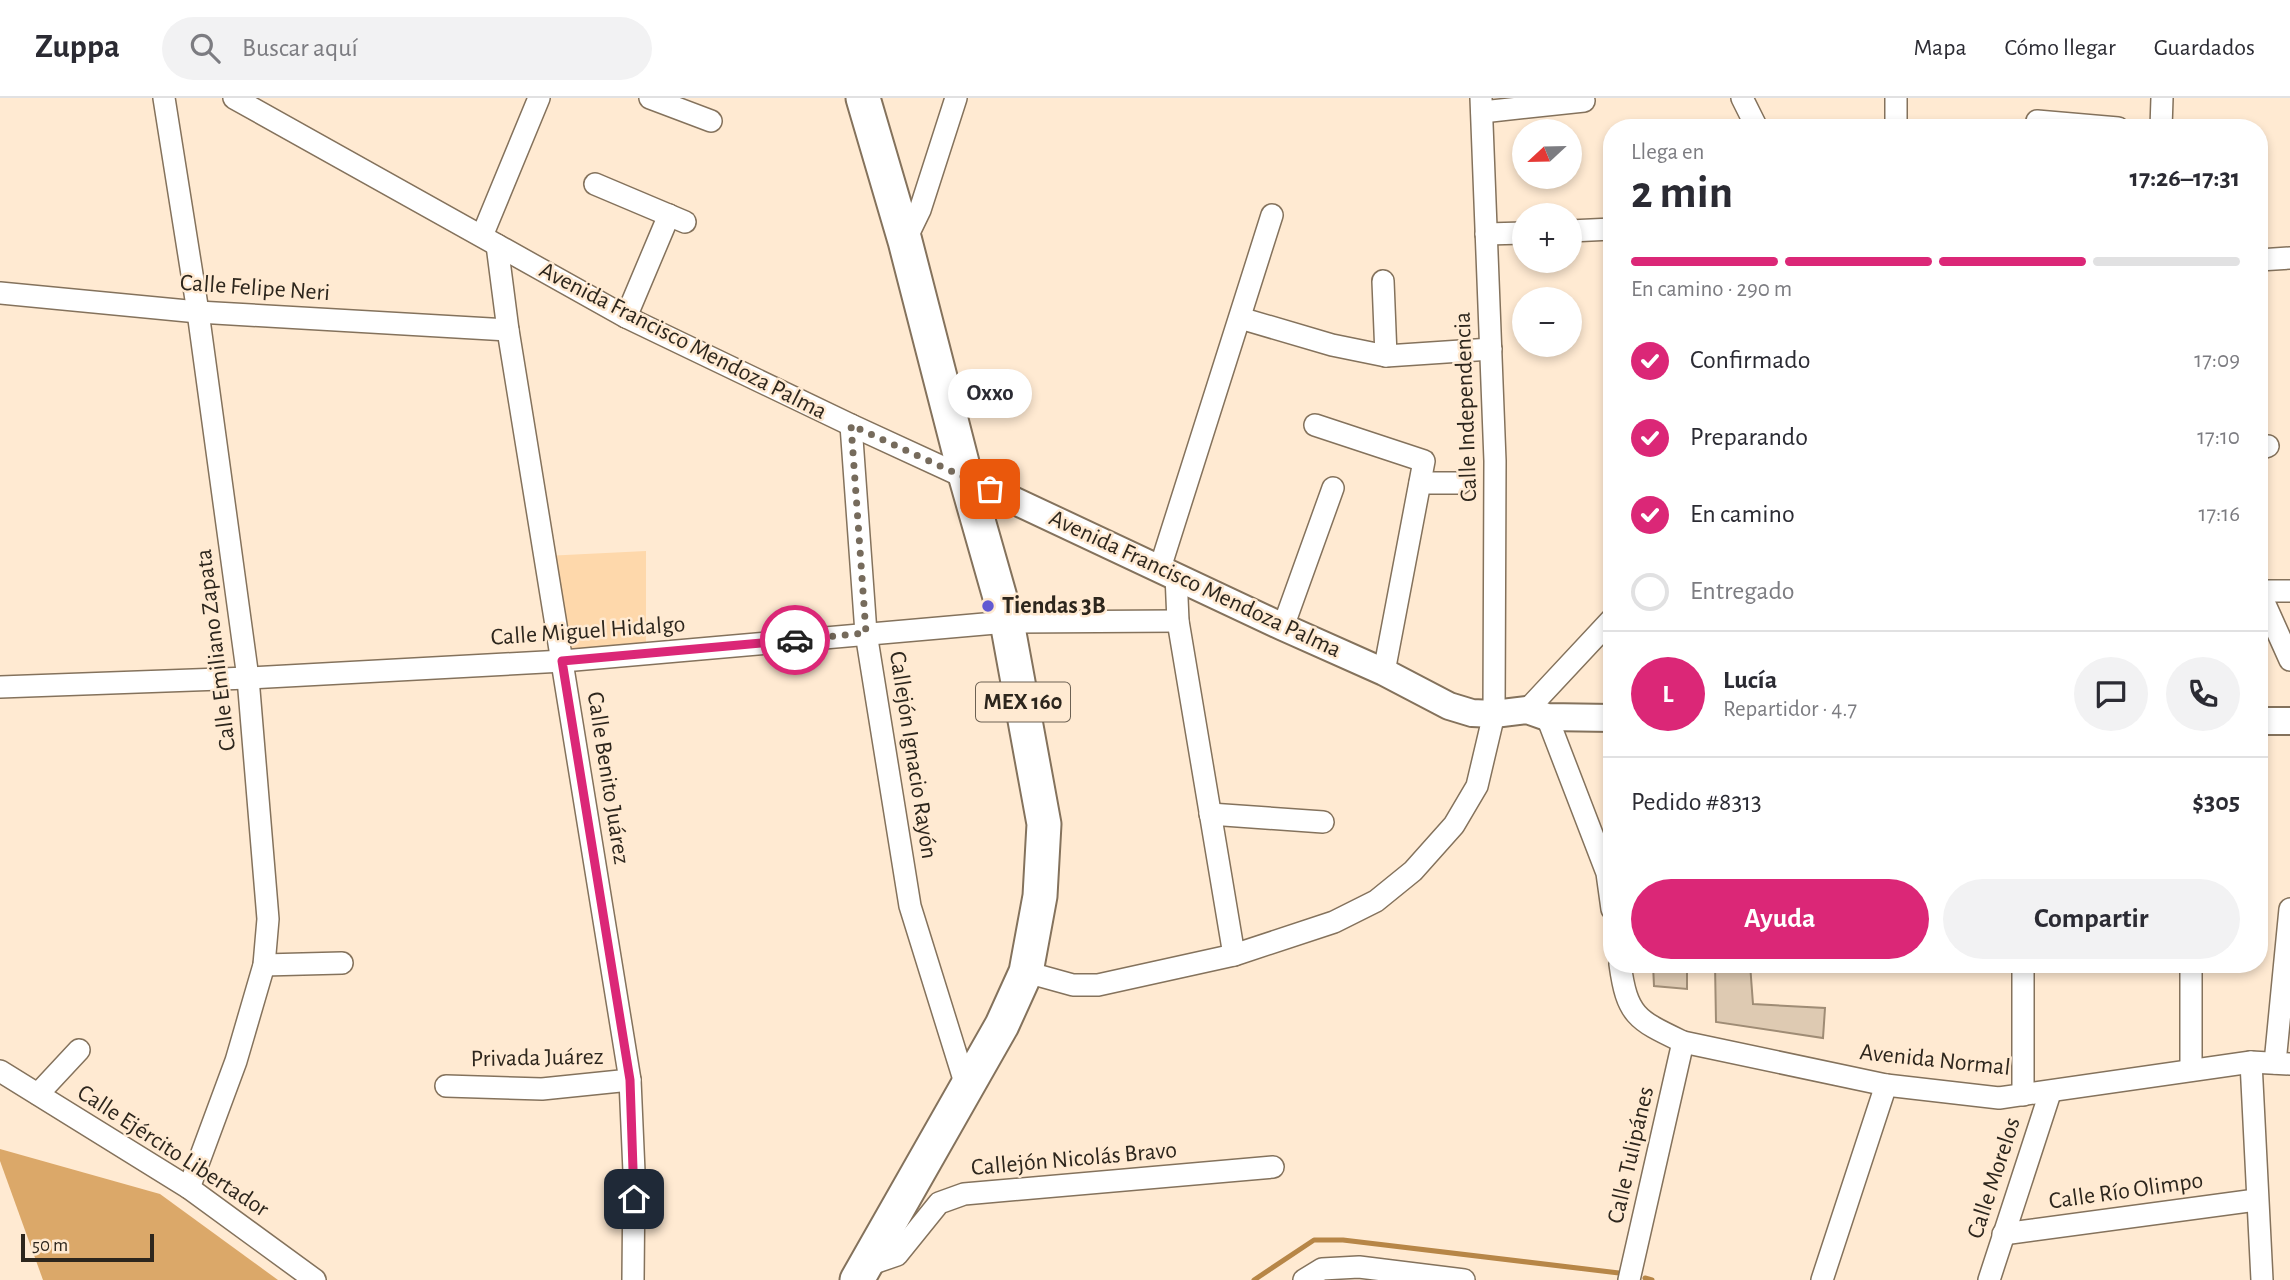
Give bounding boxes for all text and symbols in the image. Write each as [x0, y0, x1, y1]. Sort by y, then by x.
search box [162, 17, 652, 80]
icon: search [186, 29, 224, 67]
text: Zuppa [35, 31, 120, 64]
text: Buscar aquí [242, 35, 358, 61]
text: Mapa [1913, 36, 1967, 60]
text: Cómo llegar [2005, 36, 2116, 60]
text: Guardados [2154, 36, 2255, 60]
north arrow [1512, 119, 1582, 189]
map controls [1512, 119, 1582, 357]
text: Llega en [1631, 141, 1704, 164]
text: 17:26–17:31 [2130, 165, 2240, 191]
text: 2 min [1631, 170, 1733, 216]
button: + [1512, 203, 1582, 273]
street label: Avenida Francisco Mendoza Palma [535, 258, 831, 424]
street label: Calle Felipe Neri [179, 271, 331, 305]
text: En camino · 290 m [1631, 278, 1792, 301]
button: − [1512, 287, 1582, 357]
street label: Calle Independencia [1451, 312, 1481, 502]
icon: check [1631, 342, 1669, 380]
text: Confirmado [1690, 347, 1811, 373]
text: 17:09 [2194, 349, 2240, 372]
callout: Oxxo [948, 370, 1032, 419]
text: Oxxo [967, 382, 1014, 405]
icon: check [1631, 419, 1669, 457]
text: Preparando [1690, 424, 1808, 450]
text: 17:10 [2197, 426, 2240, 449]
pin [960, 459, 1020, 519]
icon: bag [971, 470, 1009, 508]
icon: check [1631, 496, 1669, 534]
text: En camino [1690, 501, 1795, 527]
text: 17:16 [2199, 503, 2240, 526]
street label: Avenida Francisco Mendoza Palma [1045, 506, 1345, 662]
street label: Calle Emiliano Zapata [192, 548, 240, 752]
text: Entregado [1690, 578, 1795, 604]
place label: Tiendas 3B [1002, 594, 1106, 618]
marker: Tiendas 3B [980, 598, 996, 614]
courier [760, 605, 830, 675]
street label: Calle Miguel Hidalgo [490, 612, 686, 650]
icon: car [776, 621, 814, 659]
street label: Callejón Ignacio Rayón [885, 649, 941, 861]
button: chat [2074, 657, 2148, 731]
button: phone [2166, 657, 2240, 731]
text: Lucía [1723, 667, 1777, 693]
text: L [1662, 681, 1674, 707]
road number: MEX 160 [976, 682, 1070, 722]
street label: Calle Benito Juárez [583, 690, 634, 866]
text: Repartidor · 4.7 [1723, 698, 1857, 721]
text: Pedido #8313 [1631, 789, 1762, 815]
text: $305 [2192, 789, 2240, 815]
button: Ayuda [1631, 879, 1929, 959]
button: Compartir [1943, 879, 2240, 959]
street label: Avenida Normal [1858, 1040, 2012, 1080]
street label: Privada Juárez [470, 1045, 604, 1071]
street label: Calle Ejército Libertador [73, 1080, 273, 1222]
street label: Calle Tulipánes [1604, 1084, 1658, 1226]
street label: Calle Morelos [1963, 1114, 2025, 1242]
street label: Callejón Nicolás Bravo [970, 1138, 1178, 1180]
street label: Calle Río Olimpo [2047, 1168, 2205, 1214]
pin [604, 1169, 664, 1229]
icon: home [615, 1180, 653, 1218]
scale bar [21, 1231, 154, 1263]
text: 50 m [32, 1236, 68, 1255]

